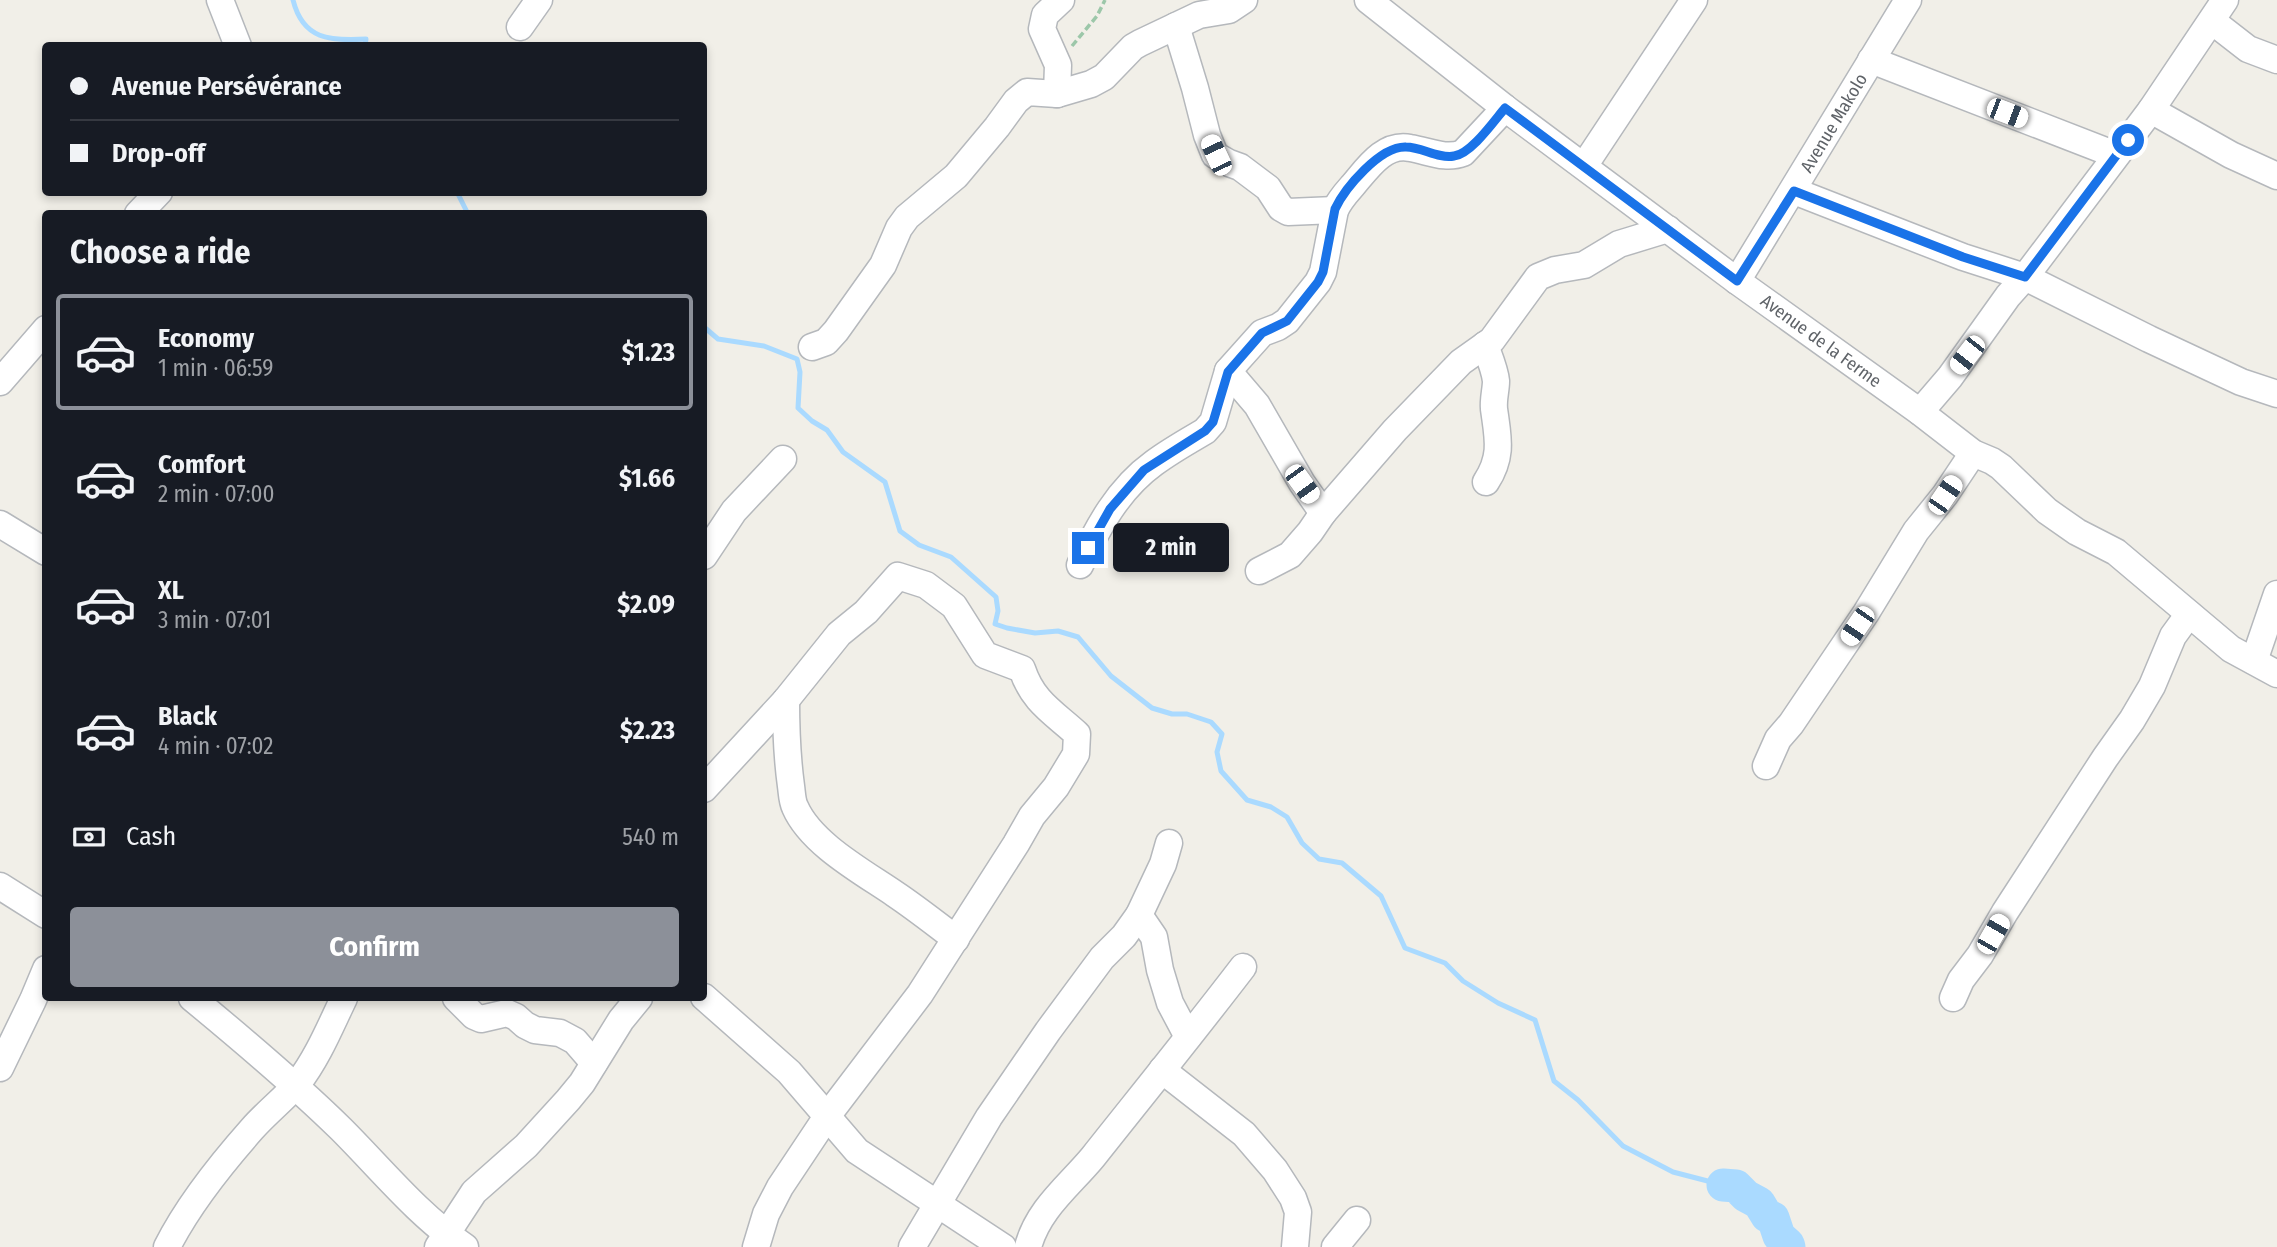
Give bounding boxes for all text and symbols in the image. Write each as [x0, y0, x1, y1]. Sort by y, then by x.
street label: Avenue Makolo [1796, 69, 1872, 177]
text: Avenue Persévérance [112, 71, 342, 102]
car [1984, 96, 2031, 130]
route start [2112, 124, 2144, 156]
car [1198, 132, 1235, 178]
text: Drop-off [112, 138, 205, 169]
text: Choose a ride [70, 233, 251, 271]
street label: Avenue de la Ferme [1756, 290, 1886, 392]
icon: car [74, 321, 137, 384]
text: Economy [158, 323, 254, 354]
car [1946, 332, 1989, 378]
text: $1.23 [622, 337, 675, 368]
text: 1 min · 06:59 [158, 354, 273, 382]
icon: car [74, 447, 137, 510]
text: Comfort [158, 449, 246, 480]
car [1282, 461, 1323, 507]
text: $1.66 [619, 463, 675, 494]
car [1925, 472, 1966, 518]
text: 2 min · 07:00 [158, 480, 275, 508]
callout: 2 min [1112, 524, 1228, 572]
route end [1072, 532, 1104, 564]
text: 2 min [1146, 533, 1197, 561]
icon: car [74, 573, 137, 636]
text: XL [158, 575, 184, 606]
text: $2.09 [617, 589, 675, 620]
car [1837, 603, 1878, 649]
text: 3 min · 07:01 [158, 606, 271, 634]
icon: car [74, 699, 137, 762]
text: Black [158, 701, 217, 732]
text: $2.23 [620, 715, 675, 746]
text: 4 min · 07:02 [158, 732, 273, 760]
icon: cash [70, 818, 108, 856]
text: Cash [126, 821, 176, 852]
text: 540 m [622, 823, 679, 851]
button: Confirm [70, 907, 679, 987]
car [1974, 911, 2013, 957]

